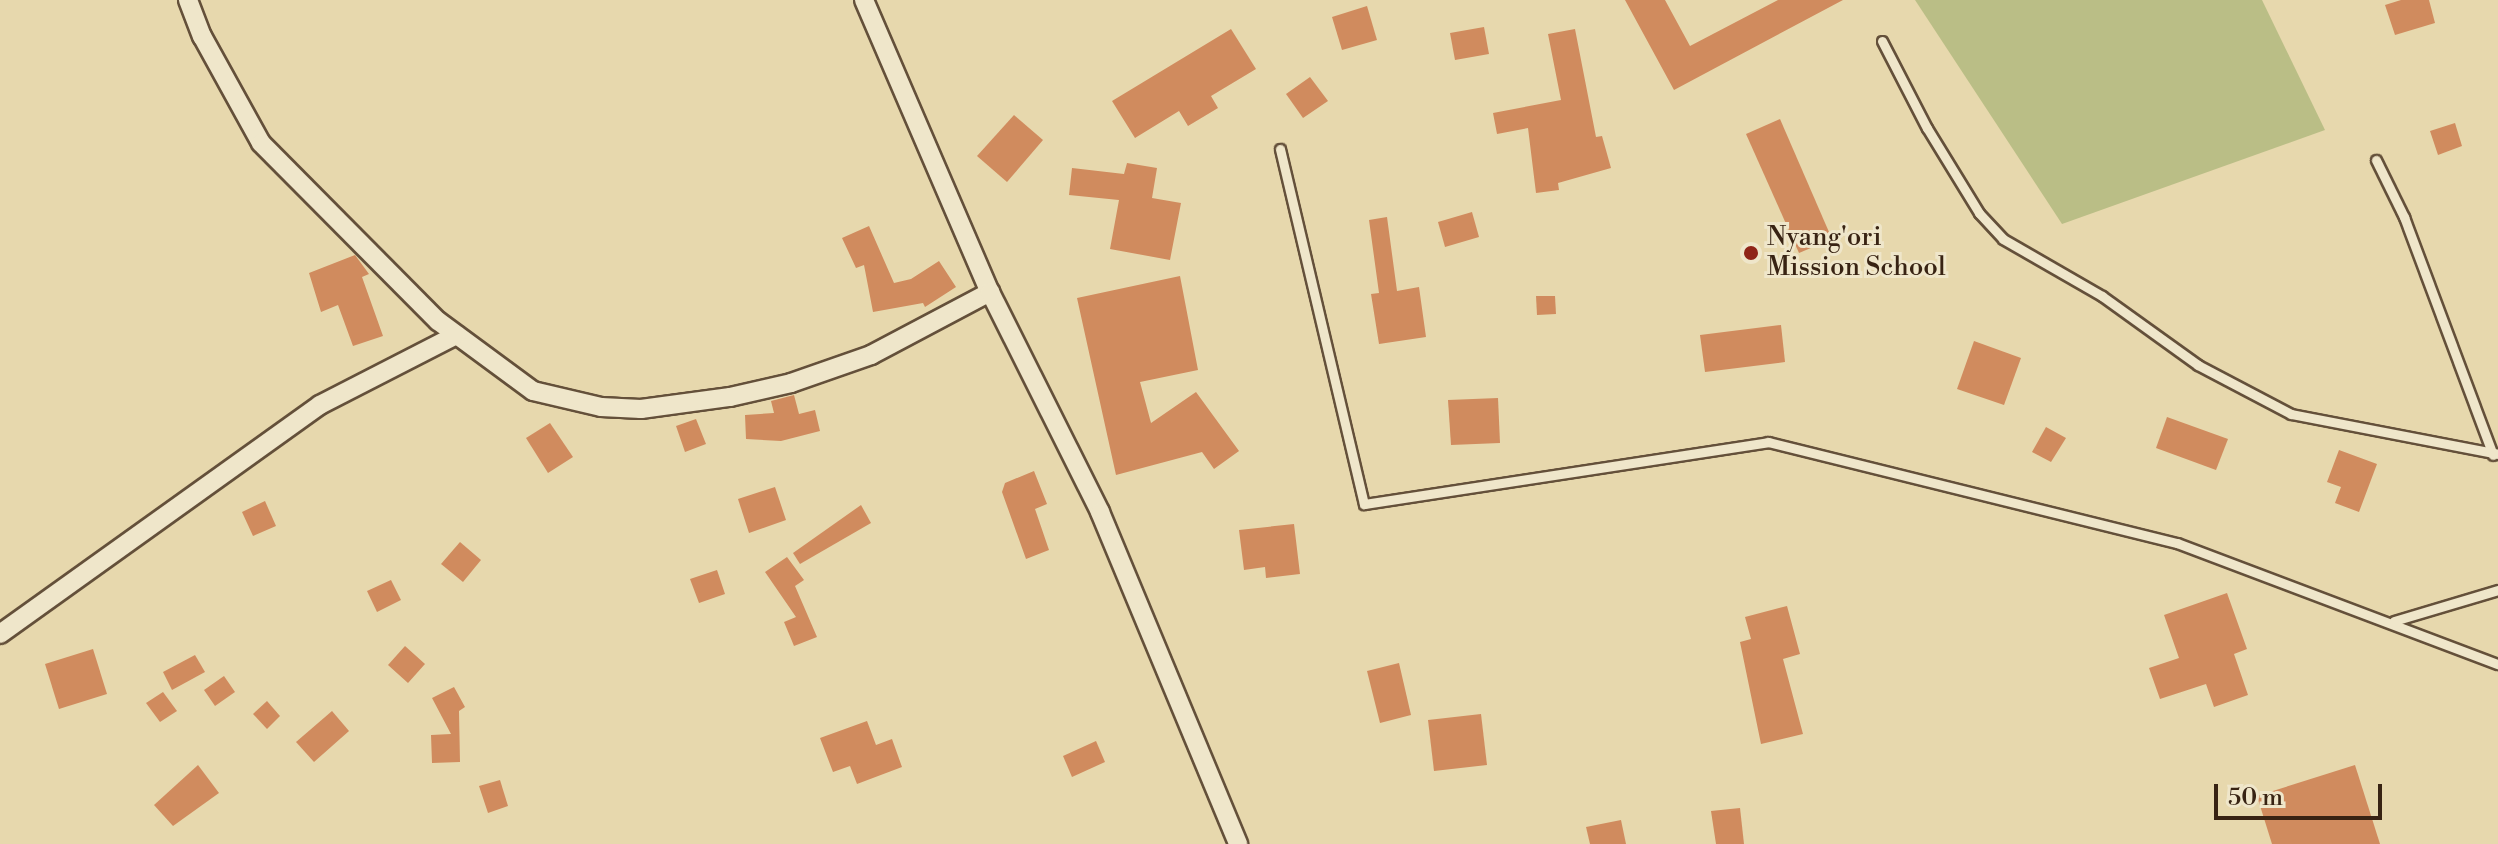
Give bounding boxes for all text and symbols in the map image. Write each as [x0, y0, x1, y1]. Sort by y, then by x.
place label: Nyang'ori Mission School [1767, 222, 1946, 284]
marker: Nyang'ori Mission School [1742, 244, 1760, 262]
scale bar [2218, 768, 2386, 818]
text: 50 m [2228, 783, 2283, 813]

